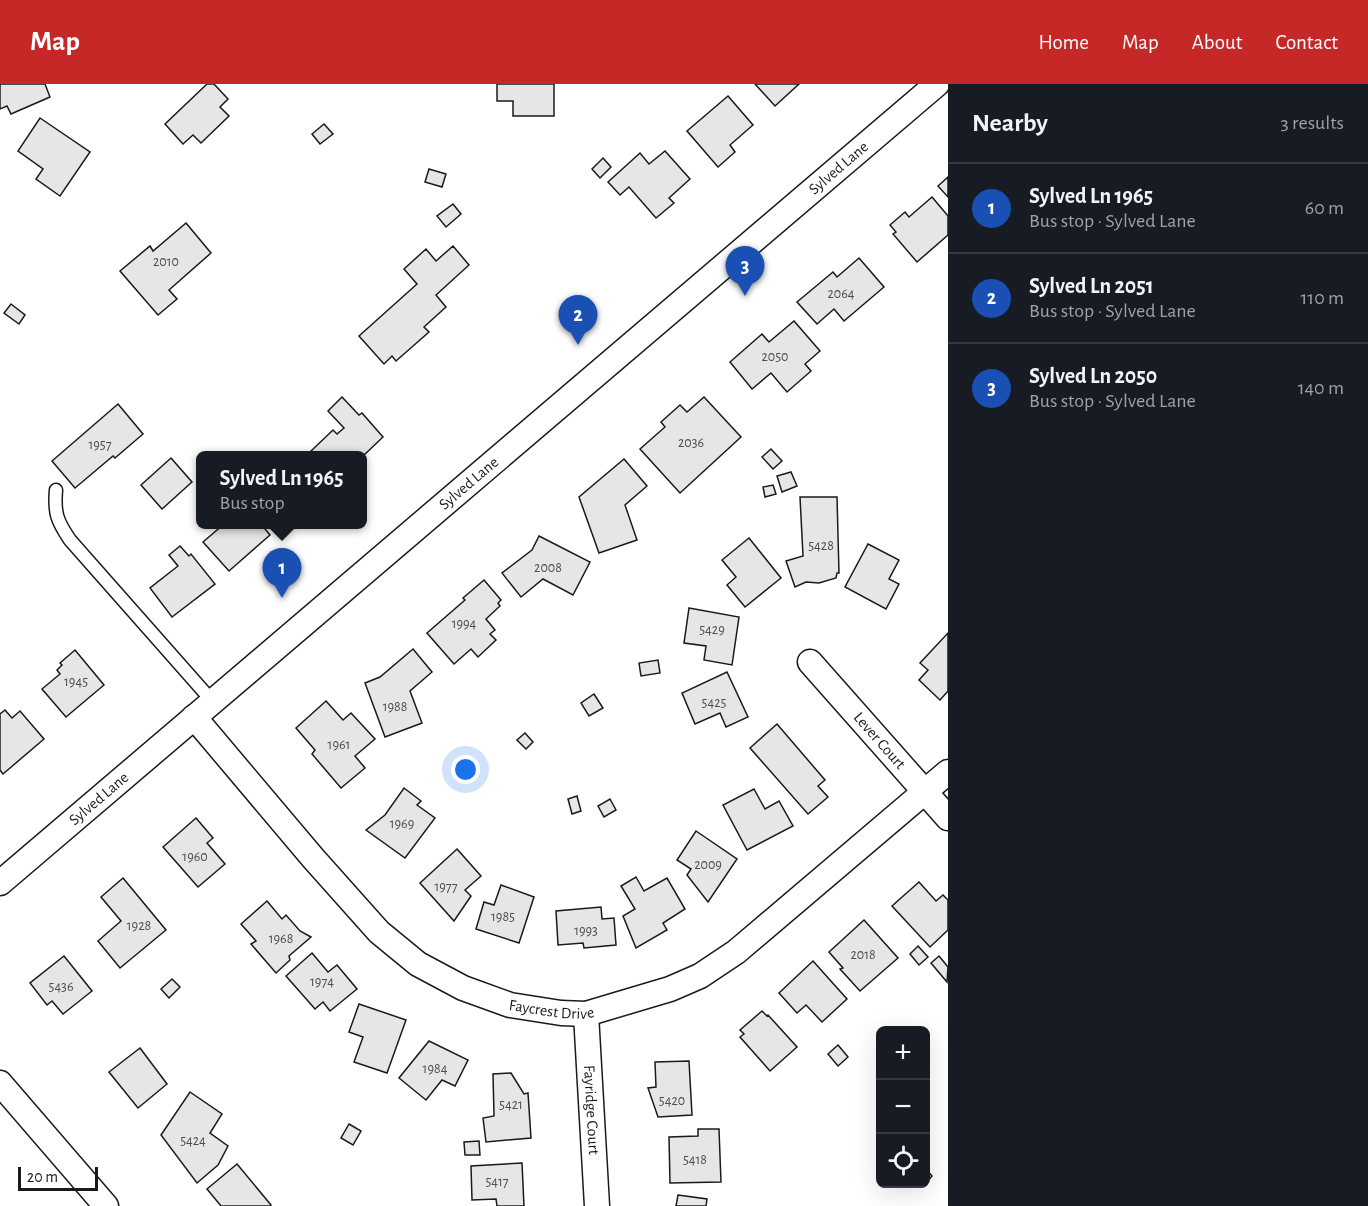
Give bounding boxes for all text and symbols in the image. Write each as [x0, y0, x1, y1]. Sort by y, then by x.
text: Map [30, 28, 80, 56]
text: Home [1038, 32, 1089, 53]
text: Map [1122, 32, 1159, 53]
text: About [1192, 32, 1242, 53]
text: Contact [1275, 32, 1338, 53]
text: Nearby [972, 110, 1048, 136]
text: 3 results [1280, 113, 1344, 133]
street label: Sylved Lane [806, 138, 871, 198]
text: Sylved Ln 1965 [1029, 185, 1153, 207]
text: 1 [988, 198, 995, 218]
text: 60 m [1305, 198, 1344, 218]
text: Bus stop · Sylved Lane [1029, 211, 1196, 231]
pin: 3 [726, 246, 764, 296]
house number: 2010 [153, 255, 179, 269]
text: Sylved Ln 2051 [1029, 275, 1154, 297]
house number: 2064 [827, 287, 855, 301]
text: 2 [987, 288, 996, 308]
text: 110 m [1300, 288, 1344, 308]
pin: 2 [558, 296, 598, 345]
text: Bus stop · Sylved Lane [1029, 301, 1196, 321]
house number: 2050 [761, 350, 789, 364]
text: Sylved Ln 2050 [1029, 365, 1157, 387]
text: 3 [987, 378, 996, 398]
text: 140 m [1298, 378, 1344, 398]
text: Bus stop · Sylved Lane [1029, 391, 1196, 411]
house number: 2036 [678, 436, 704, 450]
house number: 1957 [88, 438, 112, 452]
popup [196, 451, 367, 529]
street label: Sylved Lane [436, 454, 501, 513]
text: Sylved Ln 1965 [219, 467, 344, 489]
text: Bus stop [219, 493, 285, 513]
house number: 5428 [808, 539, 834, 553]
pin: 1 [262, 548, 302, 598]
house number: 2008 [534, 561, 562, 575]
house number: 1994 [452, 617, 477, 631]
house number: 5429 [699, 623, 725, 637]
house number: 1945 [64, 675, 88, 689]
house number: 5425 [702, 696, 727, 710]
house number: 1988 [383, 700, 407, 714]
street label: Lever Court [850, 709, 909, 772]
house number: 1961 [328, 738, 350, 752]
your location [451, 755, 480, 784]
street label: Sylved Lane [66, 769, 132, 828]
house number: 1969 [390, 817, 414, 831]
house number: 1960 [182, 850, 208, 864]
house number: 2009 [694, 858, 722, 872]
house number: 1977 [434, 880, 458, 894]
house number: 1985 [491, 910, 515, 924]
house number: 1928 [127, 919, 151, 933]
house number: 1993 [574, 924, 598, 938]
house number: 1968 [269, 932, 293, 946]
house number: 2018 [850, 948, 876, 962]
house number: 1974 [310, 975, 334, 989]
house number: 5436 [49, 980, 73, 994]
street label: Faycrest Drive [508, 997, 596, 1022]
map controls [876, 1026, 930, 1188]
button: + [876, 1026, 930, 1080]
house number: 1984 [423, 1062, 448, 1076]
street label: Fayridge Court [581, 1065, 602, 1155]
button: − [876, 1080, 930, 1134]
house number: 5420 [659, 1094, 685, 1108]
house number: 5421 [499, 1098, 523, 1112]
house number: 5424 [180, 1134, 206, 1148]
button: locate [876, 1134, 930, 1188]
house number: 5418 [683, 1153, 707, 1167]
scale bar [18, 1164, 98, 1192]
text: 20 m [27, 1169, 58, 1185]
house number: 5417 [485, 1175, 509, 1189]

